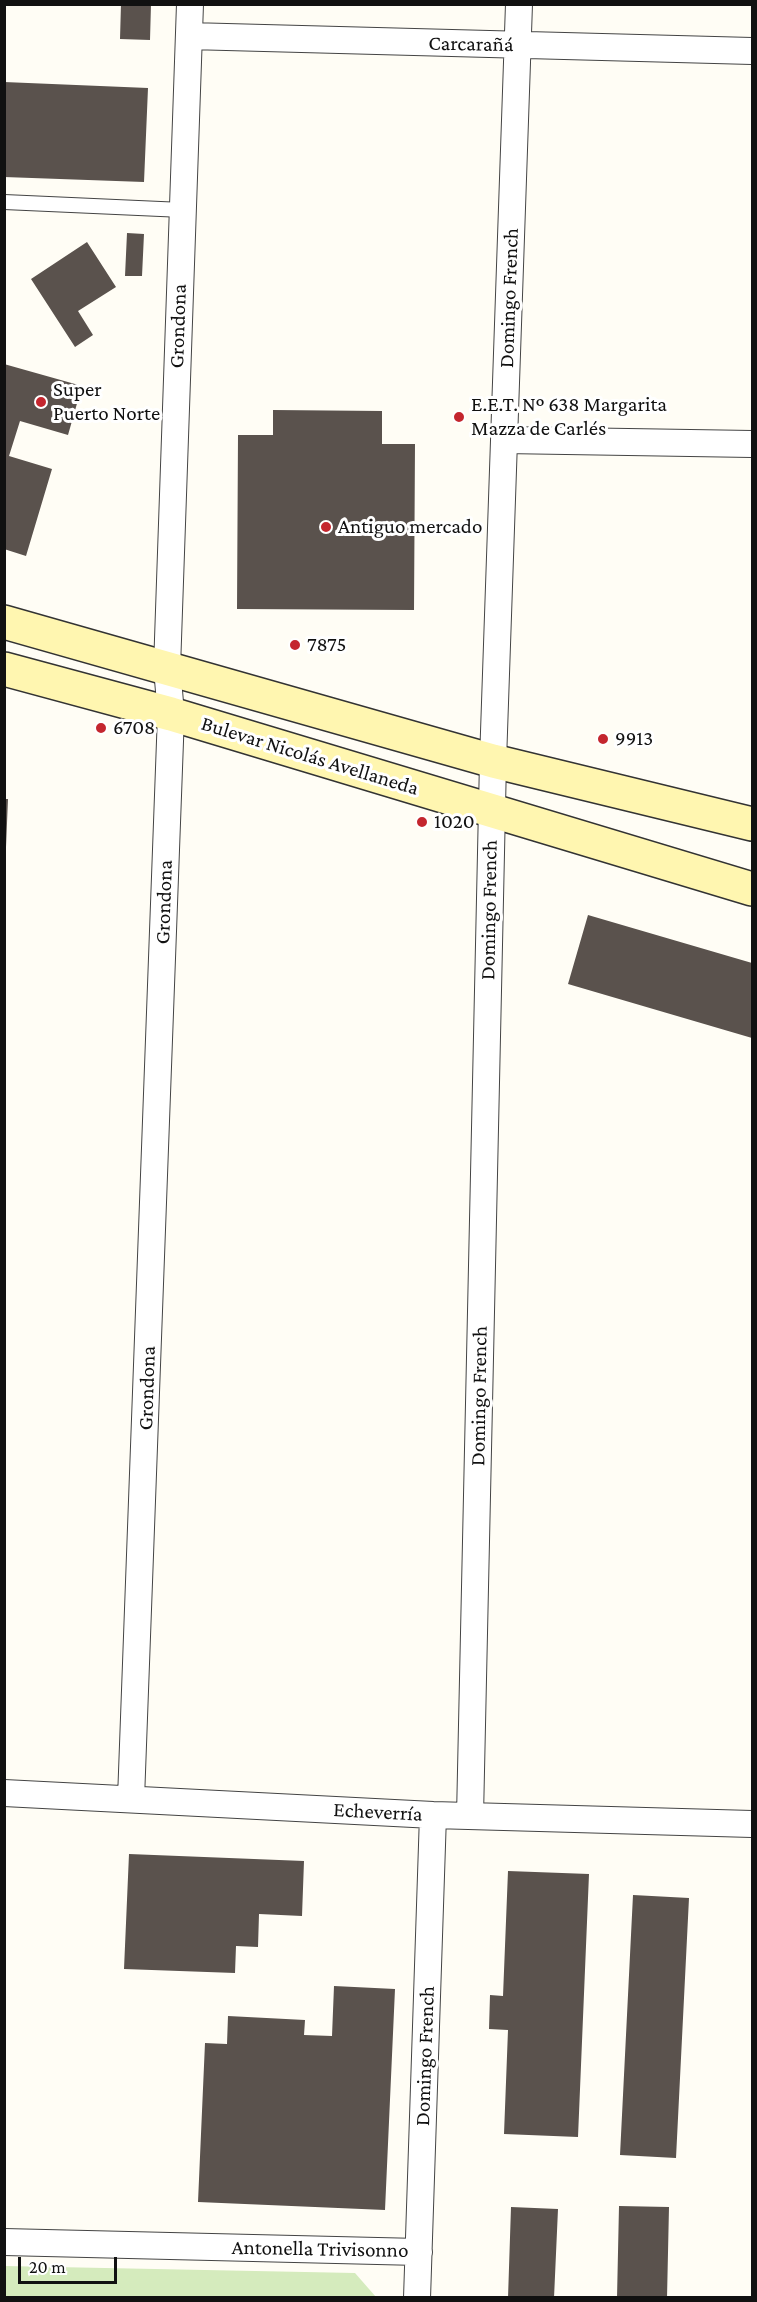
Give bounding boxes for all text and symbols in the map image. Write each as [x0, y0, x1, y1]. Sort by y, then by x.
street label: Carcarañá [428, 31, 514, 57]
street label: Domingo French [494, 228, 524, 368]
street label: Grondona [164, 283, 192, 369]
place label: Super Puerto Norte [53, 377, 160, 427]
place label: E.E.T. Nº 638 Margarita Mazza de Carlés [471, 392, 667, 442]
marker: Super Puerto Norte [34, 395, 48, 409]
marker: E.E.T. Nº 638 Margarita Mazza de Carlés [452, 410, 466, 424]
place label: Antiguo mercado [338, 514, 482, 540]
marker: Antiguo mercado [319, 520, 333, 534]
place label: 7875 [307, 632, 346, 658]
marker: 7875 [288, 638, 302, 652]
street label: Bulevar Nicolás Avellaneda [198, 711, 422, 801]
place label: 6708 [113, 715, 155, 741]
marker: 6708 [94, 721, 108, 735]
place label: 9913 [615, 726, 653, 752]
marker: 9913 [596, 732, 610, 746]
place label: 1020 [434, 809, 475, 835]
marker: 1020 [415, 815, 429, 829]
street label: Domingo French [475, 840, 503, 980]
street label: Grondona [150, 859, 178, 945]
street label: Domingo French [465, 1326, 493, 1466]
street label: Grondona [133, 1345, 161, 1431]
street label: Echeverría [333, 1797, 423, 1827]
street label: Domingo French [410, 1986, 440, 2126]
street label: Antonella Trivisonno [231, 2235, 409, 2263]
scale bar [21, 2245, 120, 2283]
text: 20 m [29, 2257, 66, 2277]

